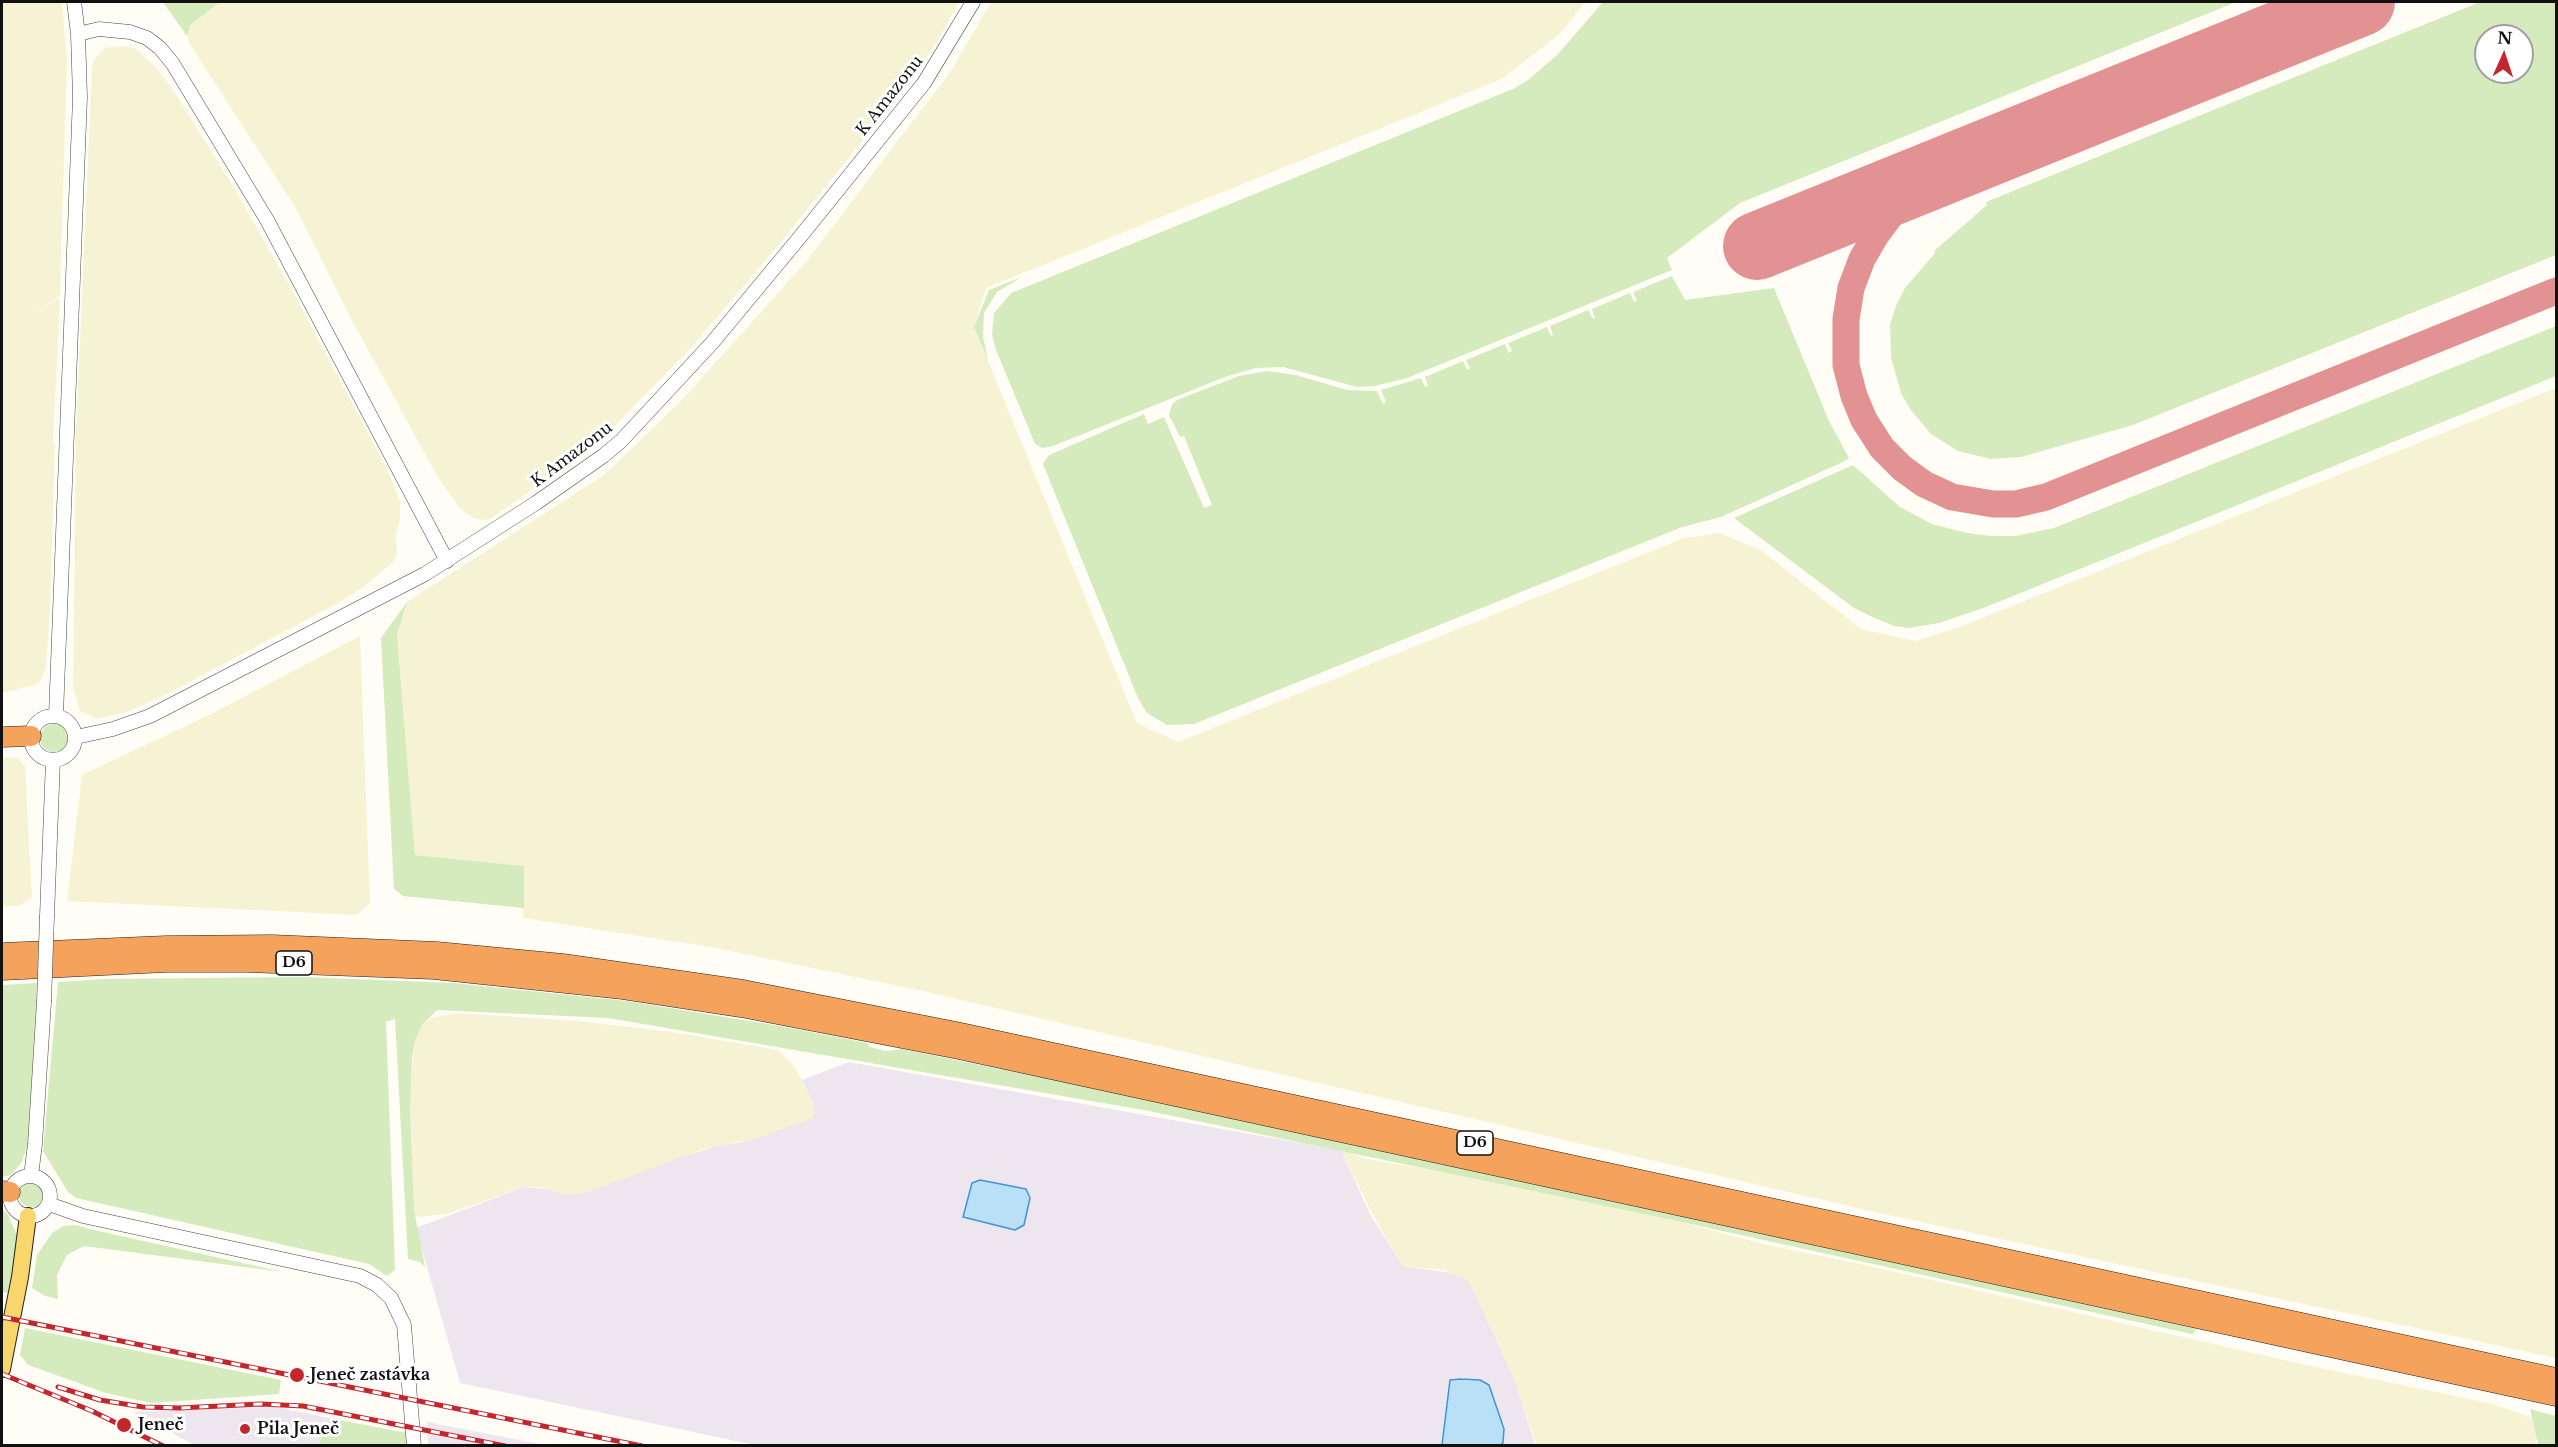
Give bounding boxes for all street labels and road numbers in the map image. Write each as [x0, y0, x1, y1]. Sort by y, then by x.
street label: K Amazonu [853, 52, 927, 140]
street label: K Amazonu [528, 418, 616, 492]
road number: D6 [276, 951, 312, 975]
road number: D6 [1457, 1131, 1493, 1155]

